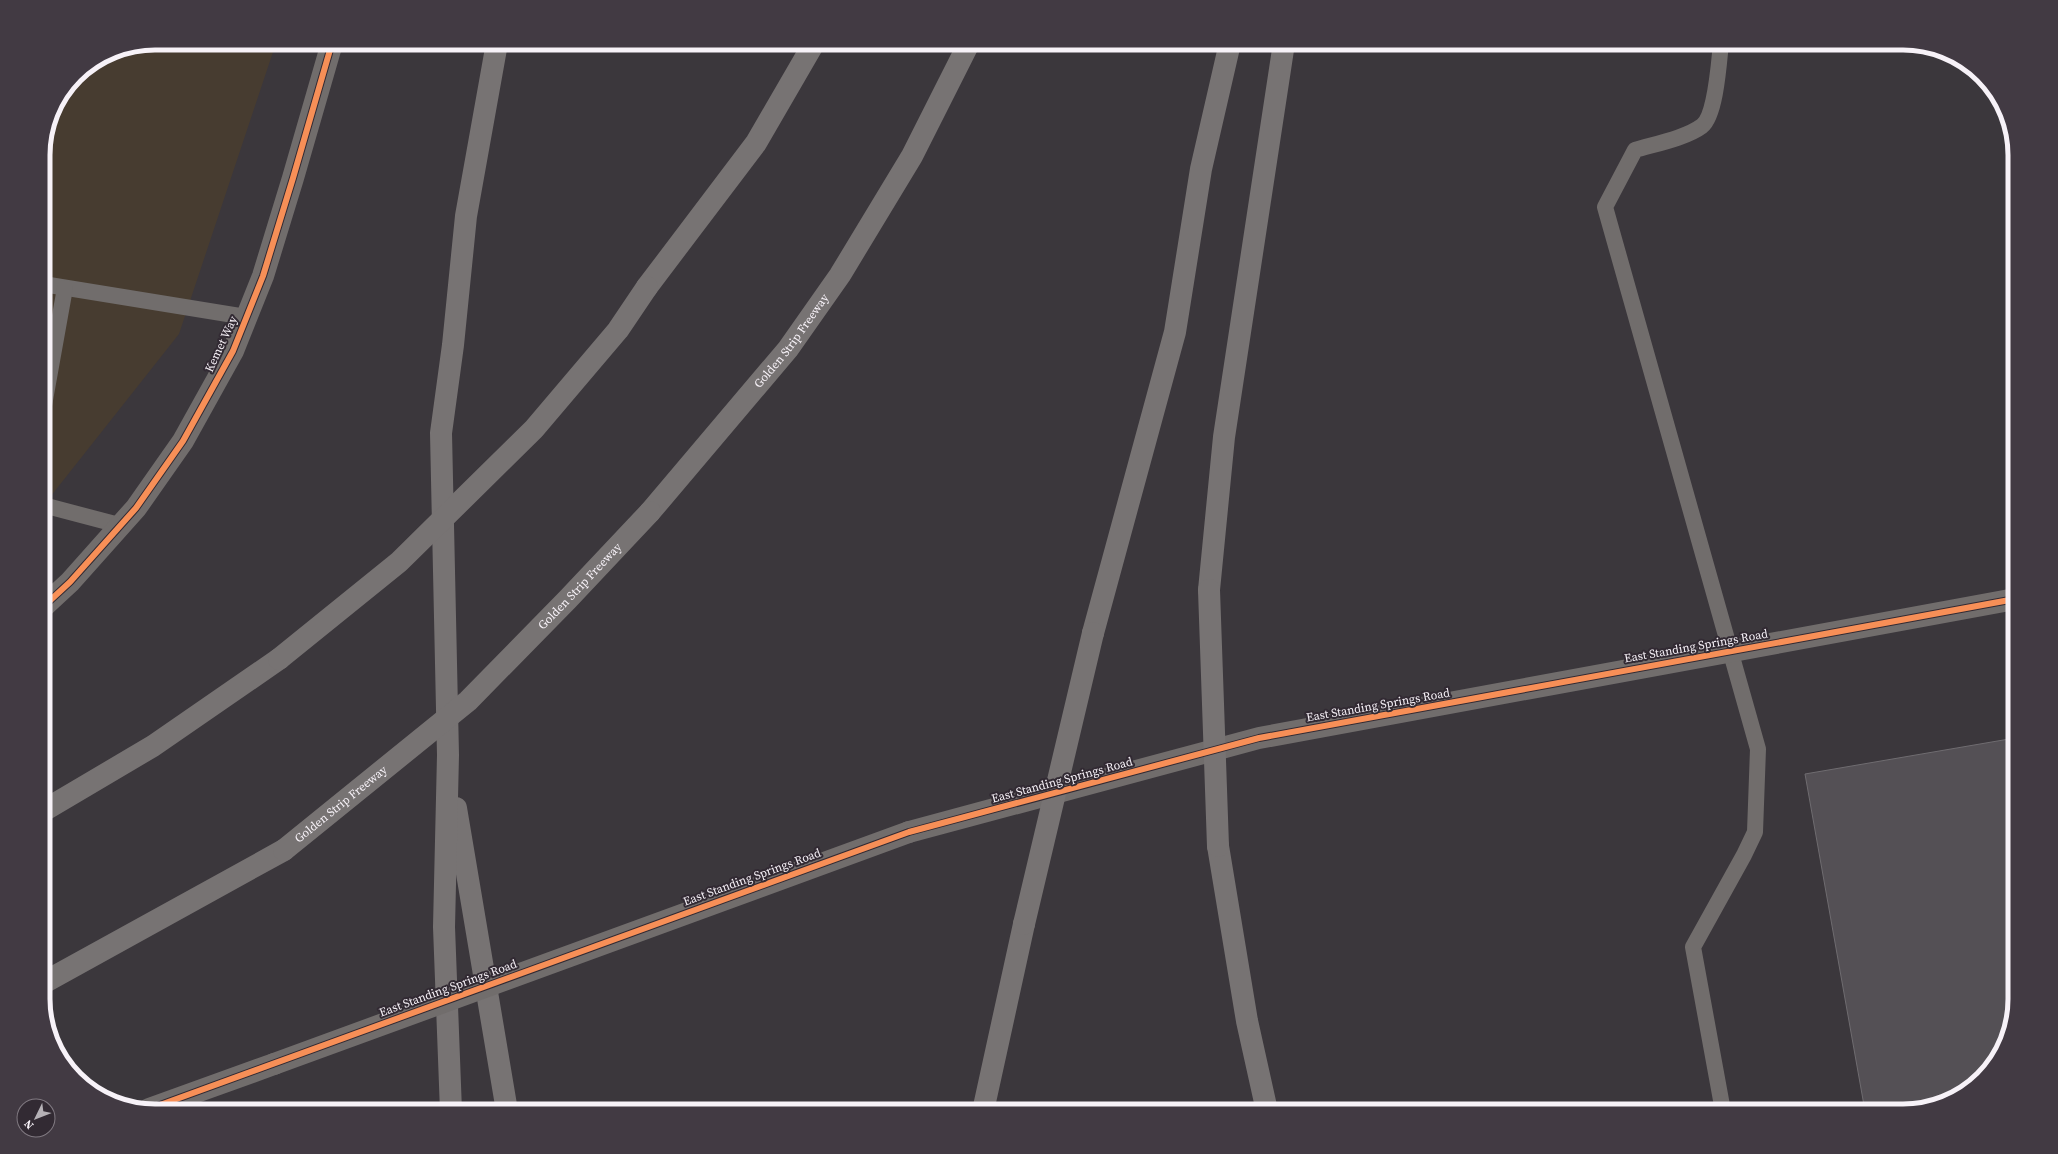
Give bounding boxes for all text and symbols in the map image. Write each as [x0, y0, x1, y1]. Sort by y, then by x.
street label: Golden Strip Freeway [750, 290, 833, 391]
street label: Kemet Way [201, 313, 241, 375]
street label: Golden Strip Freeway [534, 539, 626, 633]
street label: East Standing Springs Road [1623, 625, 1769, 667]
street label: East Standing Springs Road [1305, 684, 1451, 726]
street label: East Standing Springs Road [990, 753, 1135, 807]
street label: Golden Strip Freeway [291, 761, 391, 846]
street label: East Standing Springs Road [681, 845, 823, 909]
street label: East Standing Springs Road [377, 956, 519, 1020]
north arrow [16, 1098, 56, 1138]
text: N [21, 1116, 37, 1133]

